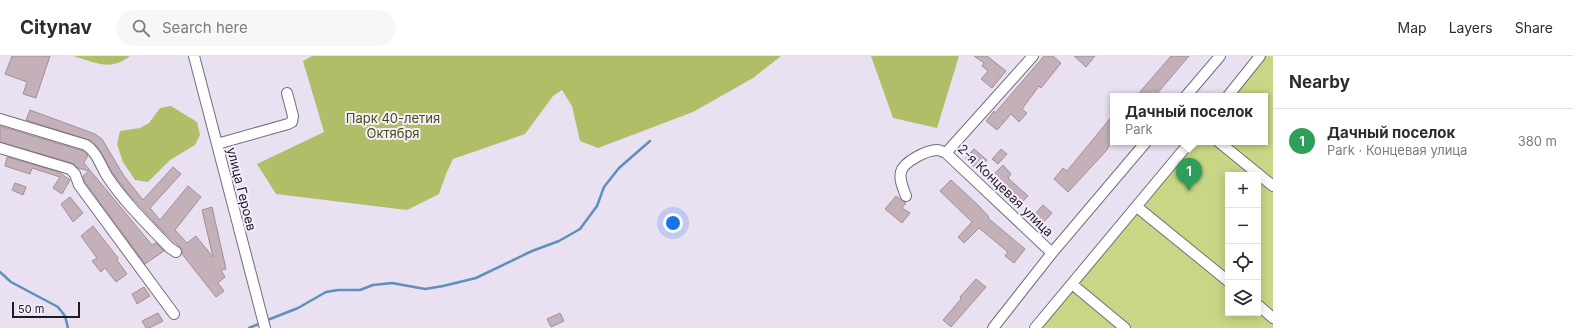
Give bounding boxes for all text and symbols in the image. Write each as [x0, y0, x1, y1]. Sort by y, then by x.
search box [116, 10, 396, 46]
text: Citynav [20, 16, 92, 39]
icon: search [130, 17, 152, 39]
text: Search here [162, 18, 248, 37]
text: Map [1398, 19, 1427, 36]
text: Layers [1449, 19, 1493, 36]
text: Share [1515, 19, 1553, 36]
text: Nearby [1289, 72, 1350, 92]
popup [1110, 93, 1268, 145]
text: Дачный поселок [1125, 102, 1253, 121]
park label: Парк 40-летия Октября [346, 110, 440, 141]
text: Park [1125, 121, 1153, 137]
text: Дачный поселок [1327, 123, 1455, 142]
text: 1 [1299, 133, 1305, 149]
text: 380 m [1518, 133, 1557, 149]
street label: 2-я Концевая улица [955, 140, 1057, 240]
text: Park · Концевая улица [1327, 142, 1467, 158]
street label: улица Героев [224, 146, 260, 232]
pin: 1 [1176, 158, 1202, 191]
map controls [1225, 172, 1261, 316]
button: + [1225, 172, 1261, 208]
button: − [1225, 208, 1261, 244]
your location [663, 213, 683, 233]
button: locate [1225, 244, 1261, 280]
button: layers [1225, 280, 1261, 316]
scale bar [12, 300, 80, 319]
text: 50 m [18, 302, 44, 316]

